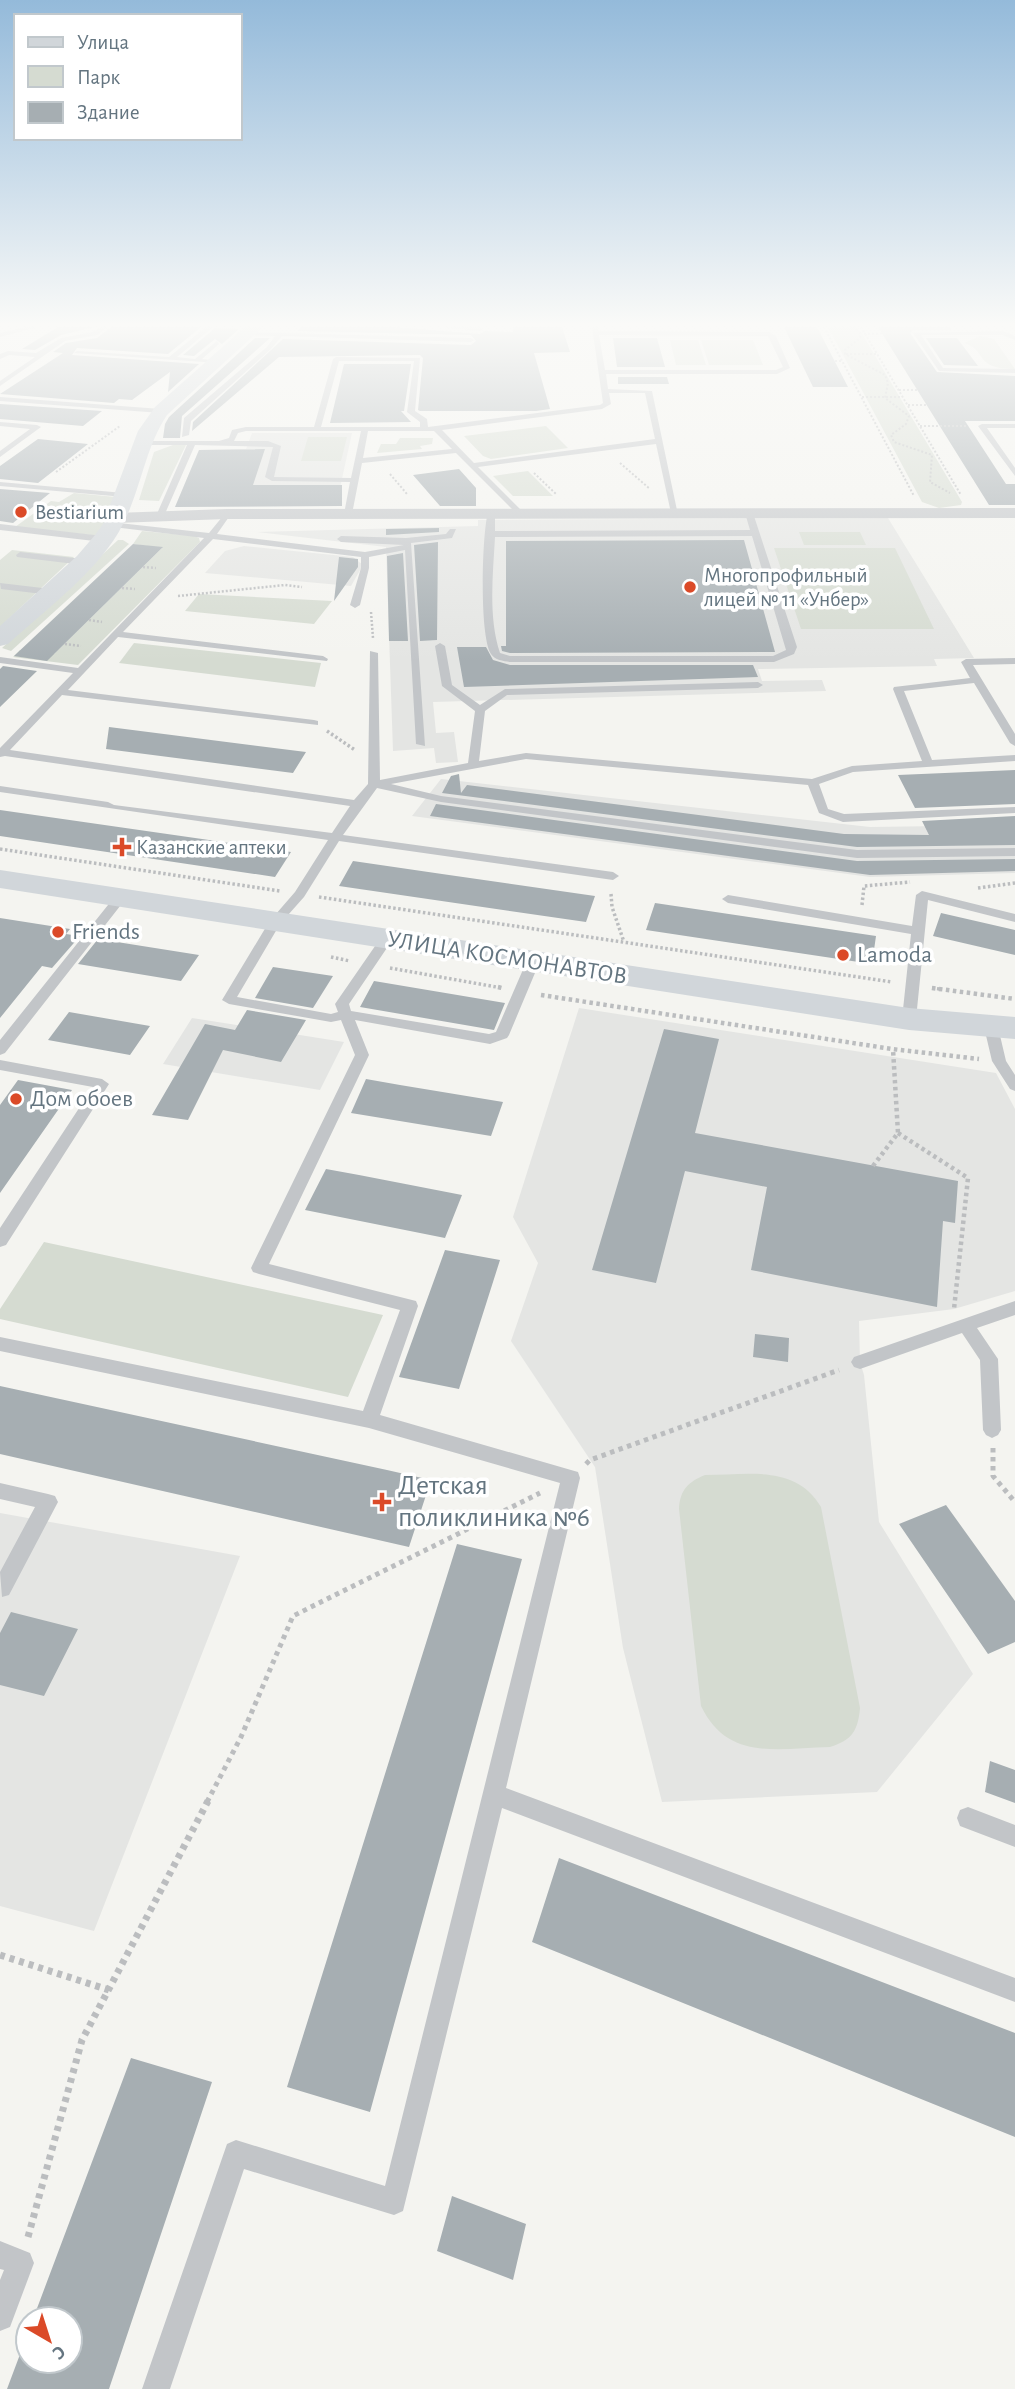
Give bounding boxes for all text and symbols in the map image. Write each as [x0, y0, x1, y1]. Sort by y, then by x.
legend [14, 14, 242, 140]
text: Улица [77, 32, 130, 53]
text: Парк [77, 67, 121, 88]
text: Здание [77, 102, 140, 123]
place label: Bestiarium [35, 502, 124, 523]
marker: Bestiarium [13, 504, 29, 520]
place label: Многопрофильный лицей № 11 «Унбер» [704, 565, 869, 610]
marker: Многопрофильный лицей № 11 «Унбер» [682, 579, 698, 595]
place label: Казанские аптеки [136, 837, 287, 858]
marker: Казанские аптеки [114, 839, 130, 855]
place label: Friends [72, 920, 140, 944]
marker: Friends [50, 924, 66, 940]
street label: УЛИЦА КОСМОНАВТОВ [385, 927, 629, 989]
place label: Lamoda [857, 943, 932, 967]
marker: Lamoda [835, 947, 851, 963]
place label: Дом обоев [30, 1087, 133, 1111]
marker: Дом обоев [8, 1091, 24, 1107]
place label: Детская поликлиника №6 [398, 1472, 590, 1532]
marker: Детская поликлиника №6 [372, 1492, 392, 1512]
north arrow [14, 2305, 84, 2375]
text: С [49, 2341, 69, 2363]

